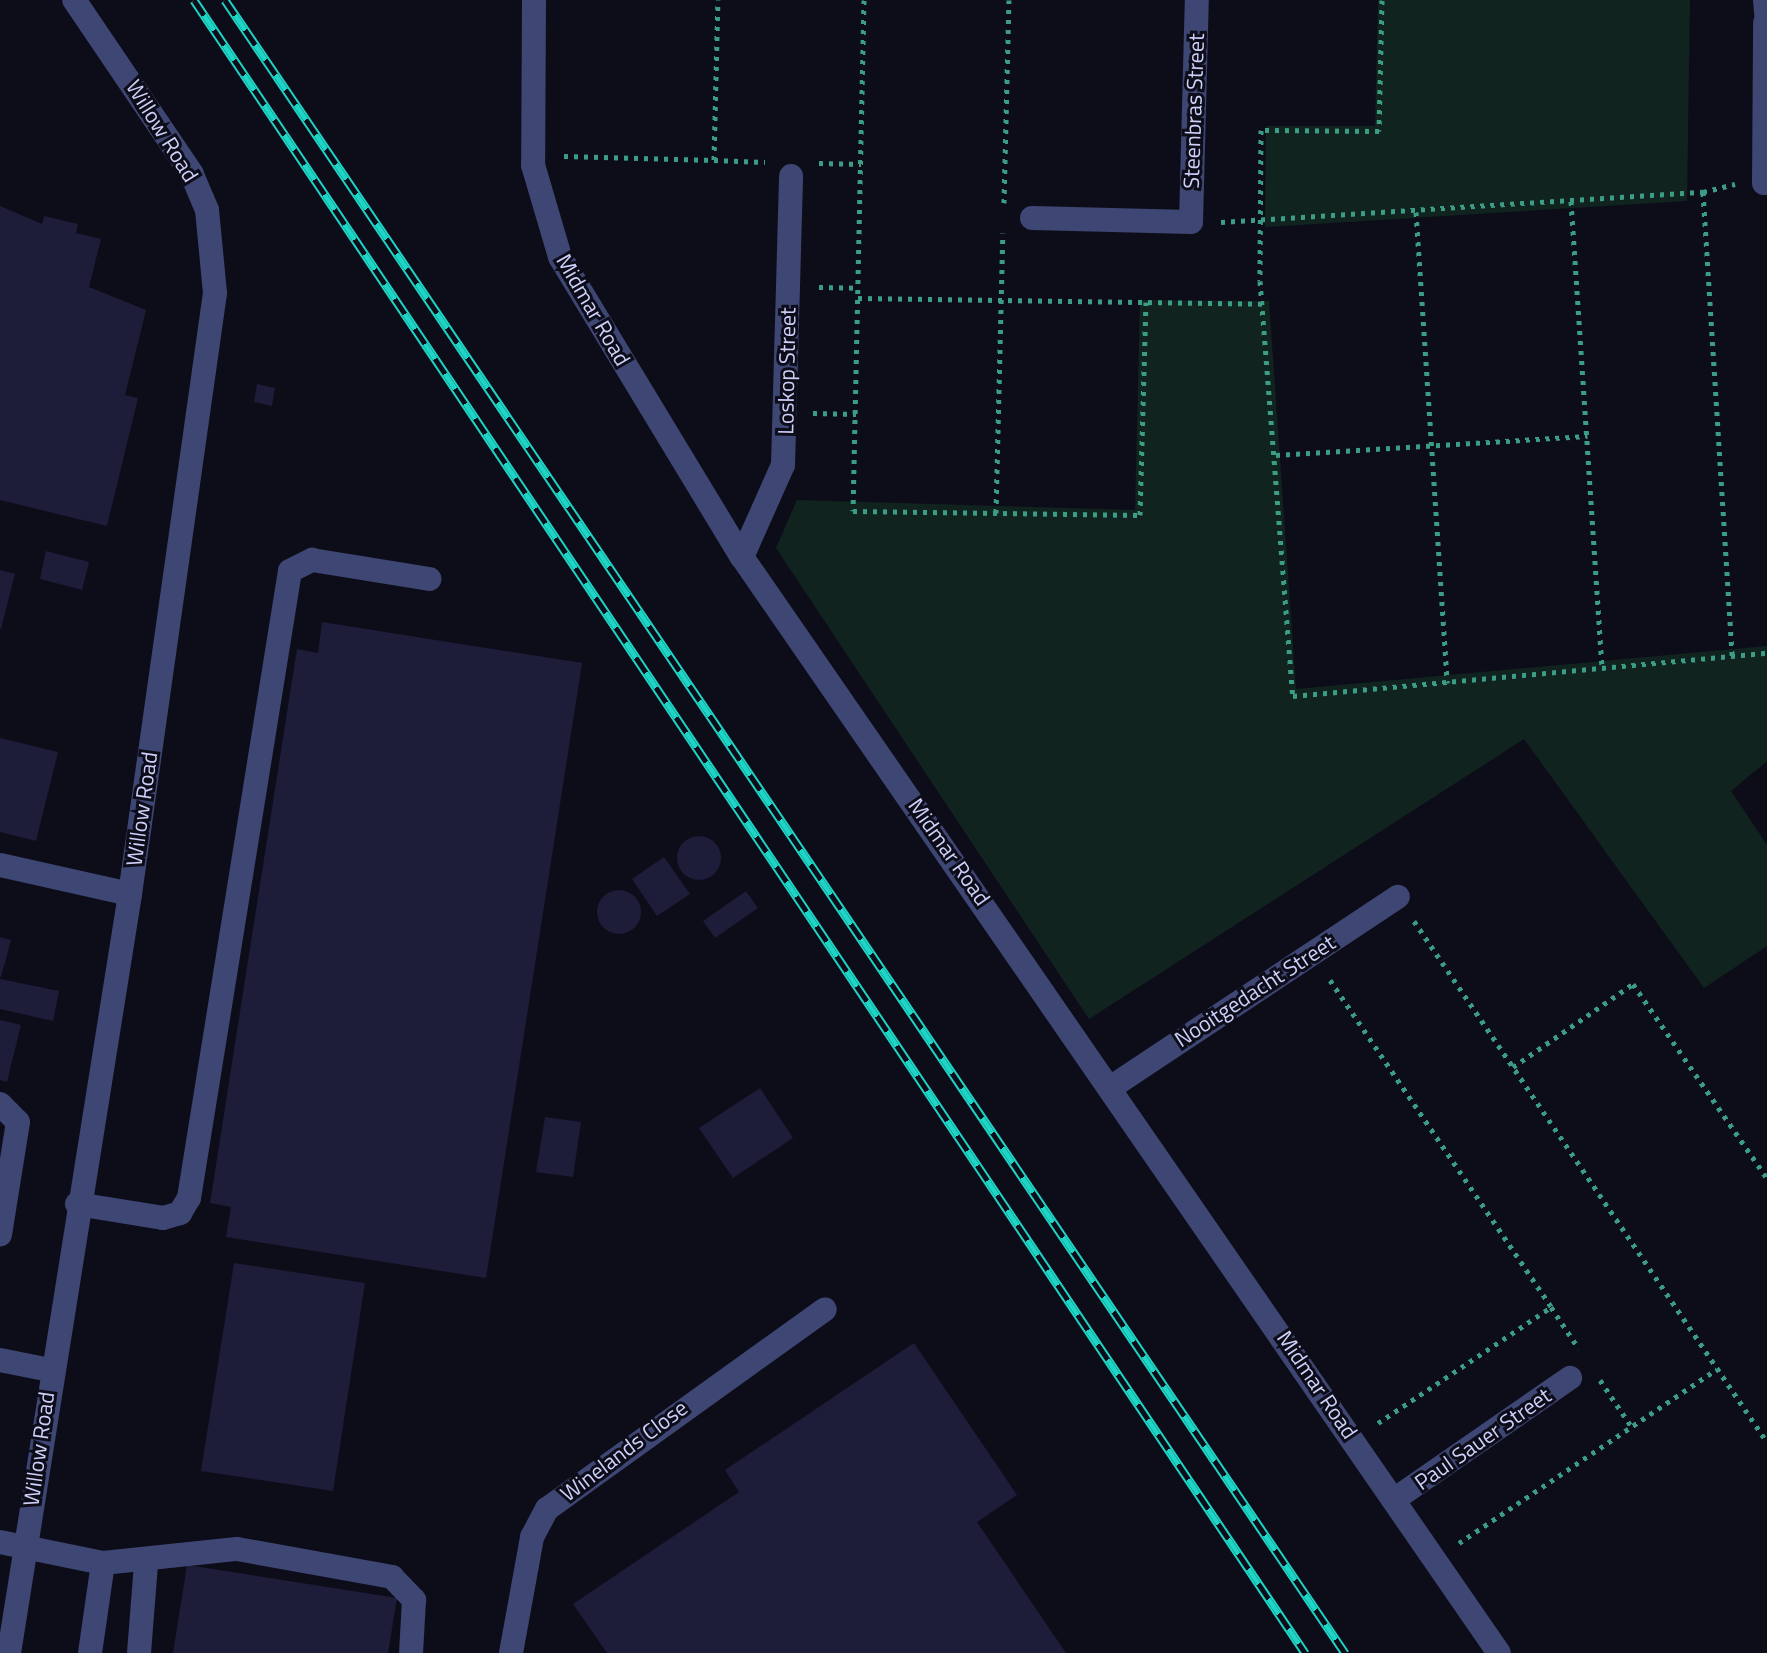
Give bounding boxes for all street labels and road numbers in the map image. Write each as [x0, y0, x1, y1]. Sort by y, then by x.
street label: Steenbras Street [1178, 33, 1210, 189]
street label: Willow Road [120, 75, 204, 187]
street label: Midmar Road [550, 250, 636, 370]
street label: Loskop Street [773, 307, 801, 435]
street label: Willow Road [121, 750, 163, 868]
street label: Midmar Road [903, 793, 995, 911]
street label: Nooitgedacht Street [1170, 929, 1340, 1053]
street label: Midmar Road [1271, 1326, 1363, 1444]
street label: Paul Sauer Street [1410, 1382, 1556, 1496]
street label: Willow Road [18, 1390, 60, 1508]
street label: Winelands Close [555, 1395, 693, 1507]

